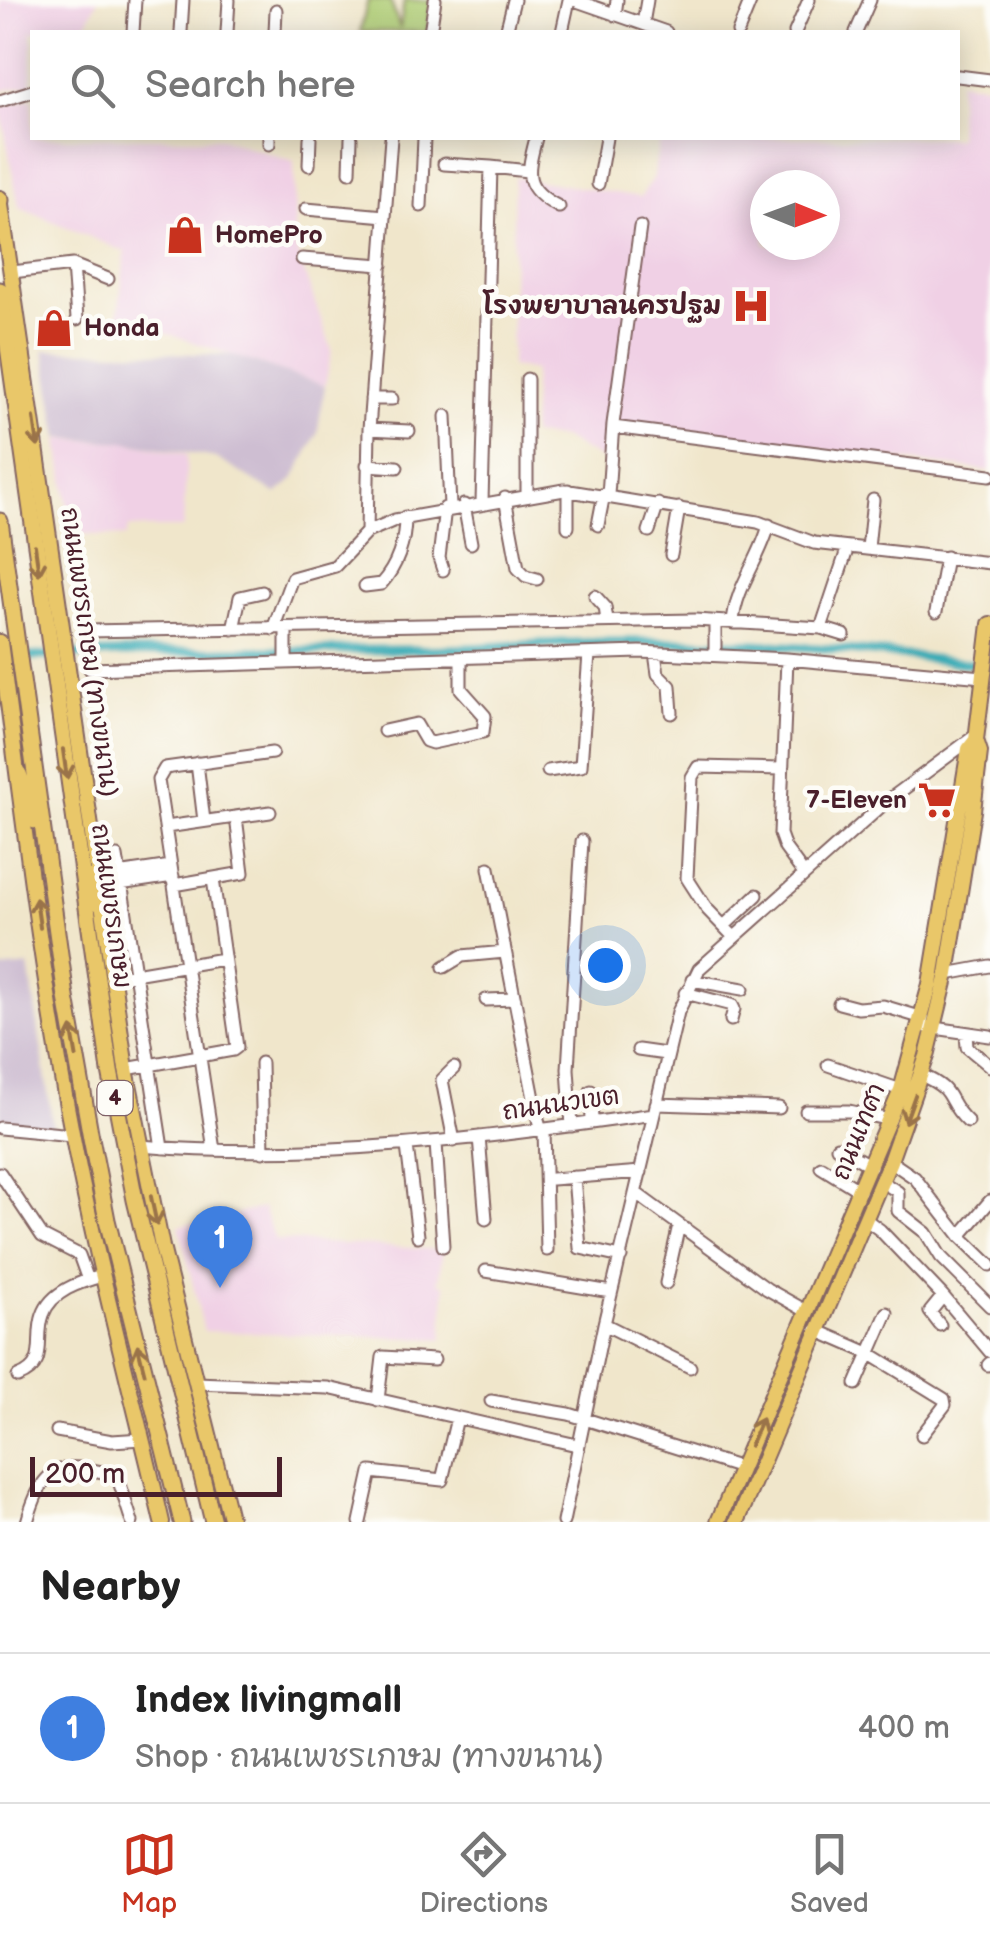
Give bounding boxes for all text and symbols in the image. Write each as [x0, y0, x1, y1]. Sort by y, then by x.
search box [30, 30, 960, 140]
icon: search [65, 58, 120, 113]
text: Search here [145, 63, 356, 108]
north arrow [750, 170, 840, 260]
shop icon: HomePro [164, 214, 206, 256]
place label: HomePro [215, 220, 323, 251]
hospital icon: โรงพยาบาลนครปฐม [730, 285, 772, 327]
place label: โรงพยาบาลนครปฐม [482, 289, 721, 323]
shop icon: Honda [33, 307, 75, 349]
place label: Honda [84, 313, 160, 344]
one-way arrow [28, 415, 46, 447]
street label: ถนนเพชรเกษม (ทางขนาน) [53, 505, 125, 799]
one-way arrow [28, 543, 46, 576]
one-way arrow [57, 747, 75, 780]
supermarket icon: 7-Eleven [916, 779, 958, 821]
place label: 7-Eleven [806, 785, 907, 816]
street label: ถนนเพชรเกษม [84, 822, 138, 990]
one-way arrow [28, 897, 46, 929]
your location [580, 940, 631, 991]
one-way arrow [64, 1026, 83, 1058]
street label: ถนนเทศา [826, 1079, 892, 1185]
street label: ถนนนวเขต [500, 1080, 622, 1128]
road number: 4 [98, 1081, 132, 1115]
one-way arrow [900, 1093, 918, 1124]
one-way arrow [145, 1194, 164, 1226]
pin: 1 [188, 1206, 252, 1288]
one-way arrow [131, 1344, 149, 1376]
one-way arrow [748, 1417, 766, 1448]
scale bar [30, 1452, 282, 1496]
text: 200 m [45, 1458, 125, 1491]
text: Nearby [40, 1562, 180, 1613]
text: Index livingmall [135, 1678, 402, 1723]
text: 1 [66, 1709, 79, 1748]
text: 400 m [858, 1709, 950, 1748]
text: Shop · ถนนเพชรเกษม (ทางขนาน) [135, 1738, 604, 1777]
tab: Map [121, 1827, 177, 1920]
tab: Directions [419, 1827, 548, 1920]
tab: Saved [790, 1827, 869, 1920]

